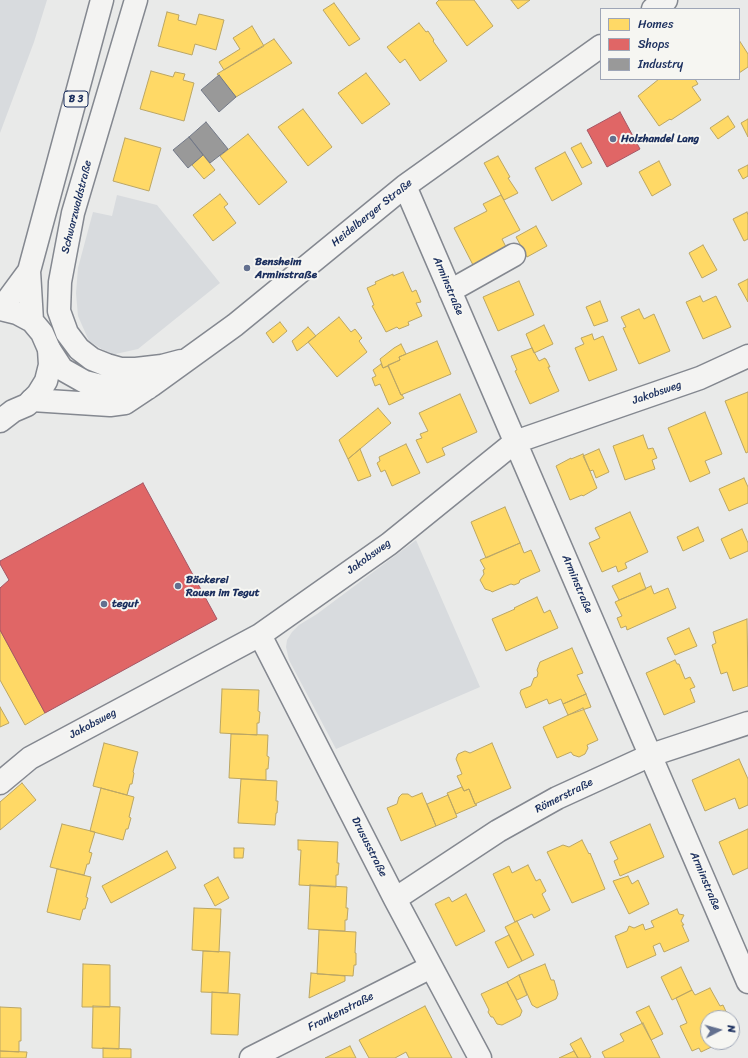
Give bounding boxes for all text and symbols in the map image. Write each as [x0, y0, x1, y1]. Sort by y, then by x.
legend [600, 8, 740, 80]
text: Homes [638, 13, 674, 35]
text: Shops [638, 33, 669, 55]
text: Industry [638, 53, 683, 75]
road number: B 3 [64, 91, 88, 107]
place label: Holzhandel Lang [621, 132, 699, 146]
marker: Holzhandel Lang [608, 134, 618, 144]
street label: Schwarzwaldstraße [59, 159, 95, 255]
street label: Heidelberger Straße [329, 176, 415, 250]
place label: Bensheim Arminstraße [255, 255, 317, 281]
street label: Arminstraße [430, 255, 466, 317]
marker: Bensheim Arminstraße [242, 263, 252, 273]
street label: Jakobsweg [631, 378, 683, 408]
street label: Jakobsweg [345, 537, 393, 577]
street label: Arminstraße [559, 553, 595, 615]
place label: Bäckerei Rauen im Tegut [186, 573, 260, 599]
marker: Bäckerei Rauen im Tegut [173, 581, 183, 591]
place label: tegut [112, 597, 138, 611]
marker: tegut [99, 599, 109, 609]
street label: Jakobsweg [67, 706, 119, 742]
street label: Römerstraße [533, 776, 595, 816]
street label: Drususstraße [348, 815, 390, 879]
street label: Arminstraße [687, 850, 723, 912]
street label: Frankenstraße [306, 990, 376, 1034]
north arrow [700, 1010, 740, 1050]
text: N [722, 1024, 741, 1034]

